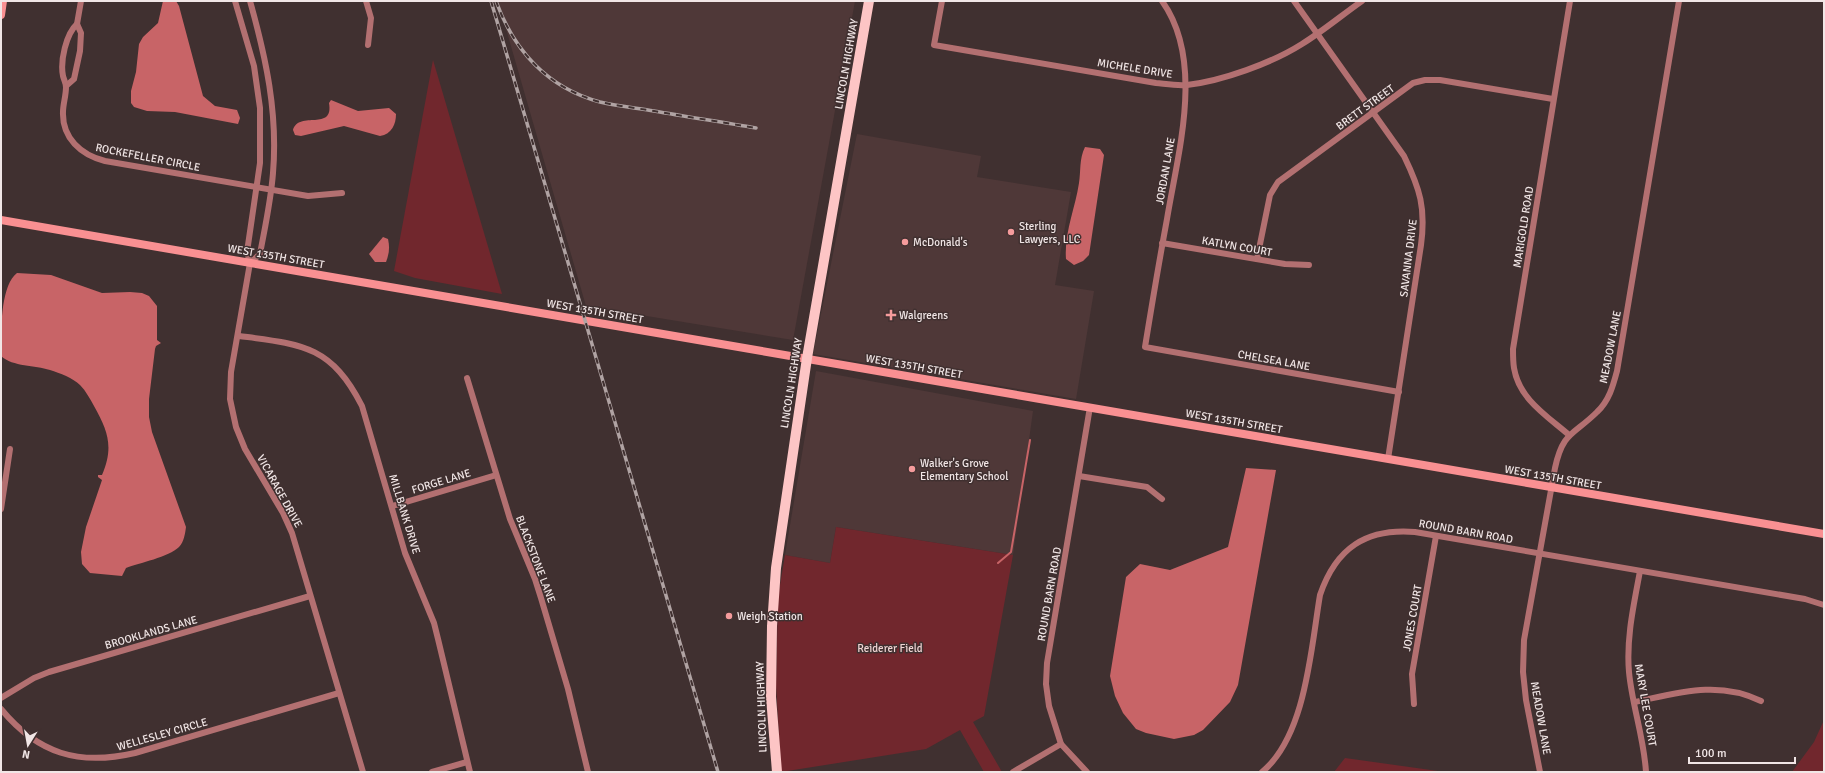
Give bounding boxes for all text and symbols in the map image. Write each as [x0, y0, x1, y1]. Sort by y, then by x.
street label: LINCOLN HIGHWAY [832, 17, 861, 110]
street label: MICHELE DRIVE [1096, 56, 1174, 81]
street label: BRETT STREET [1334, 82, 1397, 133]
street label: JORDAN LANE [1153, 136, 1178, 206]
street label: ROCKEFELLER CIRCLE [94, 141, 201, 174]
street label: MARIGOLD ROAD [1511, 185, 1536, 269]
street label: SAVANNA DRIVE [1397, 218, 1420, 298]
place label: Sterling Lawyers, LLC [1019, 220, 1081, 246]
marker: Sterling Lawyers, LLC [1006, 227, 1016, 237]
street label: KATLYN COURT [1201, 234, 1274, 259]
place label: McDonald's [913, 236, 968, 249]
marker: McDonald's [900, 237, 910, 247]
street label: WEST 135TH STREET [227, 242, 326, 272]
street label: WEST 135TH STREET [546, 297, 645, 327]
place label: Walgreens [899, 309, 948, 322]
marker: Walgreens [886, 310, 896, 320]
street label: MEADOW LANE [1597, 310, 1624, 385]
street label: LINCOLN HIGHWAY [778, 336, 805, 429]
street label: CHELSEA LANE [1237, 348, 1311, 373]
street label: WEST 135TH STREET [865, 352, 964, 382]
street label: WEST 135TH STREET [1185, 407, 1284, 437]
street label: VICARAGE DRIVE [254, 453, 305, 530]
place label: Walker's Grove Elementary School [920, 457, 1008, 483]
street label: WEST 135TH STREET [1504, 463, 1603, 493]
marker: Walker's Grove Elementary School [907, 464, 917, 474]
street label: FORGE LANE [410, 466, 472, 497]
street label: MILLBANK DRIVE [386, 473, 423, 556]
street label: BLACKSTONE LANE [513, 514, 558, 605]
street label: ROUND BARN ROAD [1418, 517, 1514, 546]
street label: ROUND BARN ROAD [1035, 546, 1064, 642]
street label: JONES COURT [1400, 583, 1425, 652]
place label: Weigh Station [737, 610, 803, 623]
marker: Weigh Station [724, 611, 734, 621]
street label: BROOKLANDS LANE [103, 613, 199, 652]
park label: Reiderer Field [857, 642, 923, 655]
street label: LINCOLN HIGHWAY [753, 661, 770, 753]
street label: MARY LEE COURT [1632, 663, 1659, 748]
street label: MEADOW LANE [1528, 681, 1553, 756]
street label: WELLESLEY CIRCLE [115, 715, 209, 754]
north arrow [8, 725, 48, 765]
scale bar [1689, 739, 1795, 765]
text: 100 m [1695, 746, 1727, 761]
text: N [21, 747, 31, 761]

